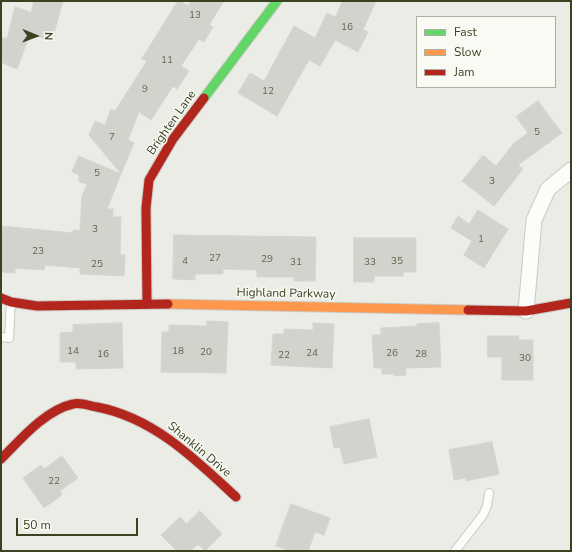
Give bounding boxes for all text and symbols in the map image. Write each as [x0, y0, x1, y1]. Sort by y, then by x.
house number: 13 [189, 10, 201, 22]
north arrow [16, 16, 56, 56]
legend [416, 16, 556, 88]
house number: 16 [341, 22, 353, 34]
text: Fast [454, 24, 477, 40]
text: N [41, 32, 56, 40]
text: Slow [454, 44, 482, 60]
house number: 11 [161, 55, 173, 67]
text: Jam [454, 64, 475, 80]
house number: 9 [142, 84, 148, 96]
house number: 12 [262, 86, 274, 98]
street label: Brighten Lane [144, 88, 200, 158]
house number: 5 [534, 127, 540, 139]
house number: 7 [109, 132, 115, 144]
house number: 5 [94, 168, 100, 180]
house number: 3 [489, 176, 495, 188]
house number: 3 [92, 224, 98, 236]
house number: 1 [478, 234, 484, 246]
house number: 23 [32, 246, 44, 258]
house number: 27 [209, 253, 221, 265]
house number: 29 [261, 254, 273, 266]
house number: 4 [182, 256, 188, 268]
house number: 35 [391, 256, 403, 268]
house number: 31 [290, 257, 302, 269]
house number: 33 [364, 257, 376, 269]
house number: 25 [91, 259, 103, 271]
street label: Highland Parkway [236, 286, 336, 302]
house number: 14 [67, 346, 79, 358]
house number: 18 [172, 346, 184, 358]
house number: 20 [200, 347, 212, 359]
house number: 24 [306, 348, 318, 360]
house number: 26 [386, 348, 398, 360]
house number: 16 [97, 349, 109, 361]
house number: 28 [415, 349, 427, 361]
house number: 22 [278, 350, 290, 362]
house number: 30 [519, 353, 531, 365]
street label: Shanklin Drive [164, 419, 234, 481]
house number: 22 [48, 476, 60, 488]
scale bar [18, 510, 140, 536]
text: 50 m [23, 517, 51, 533]

